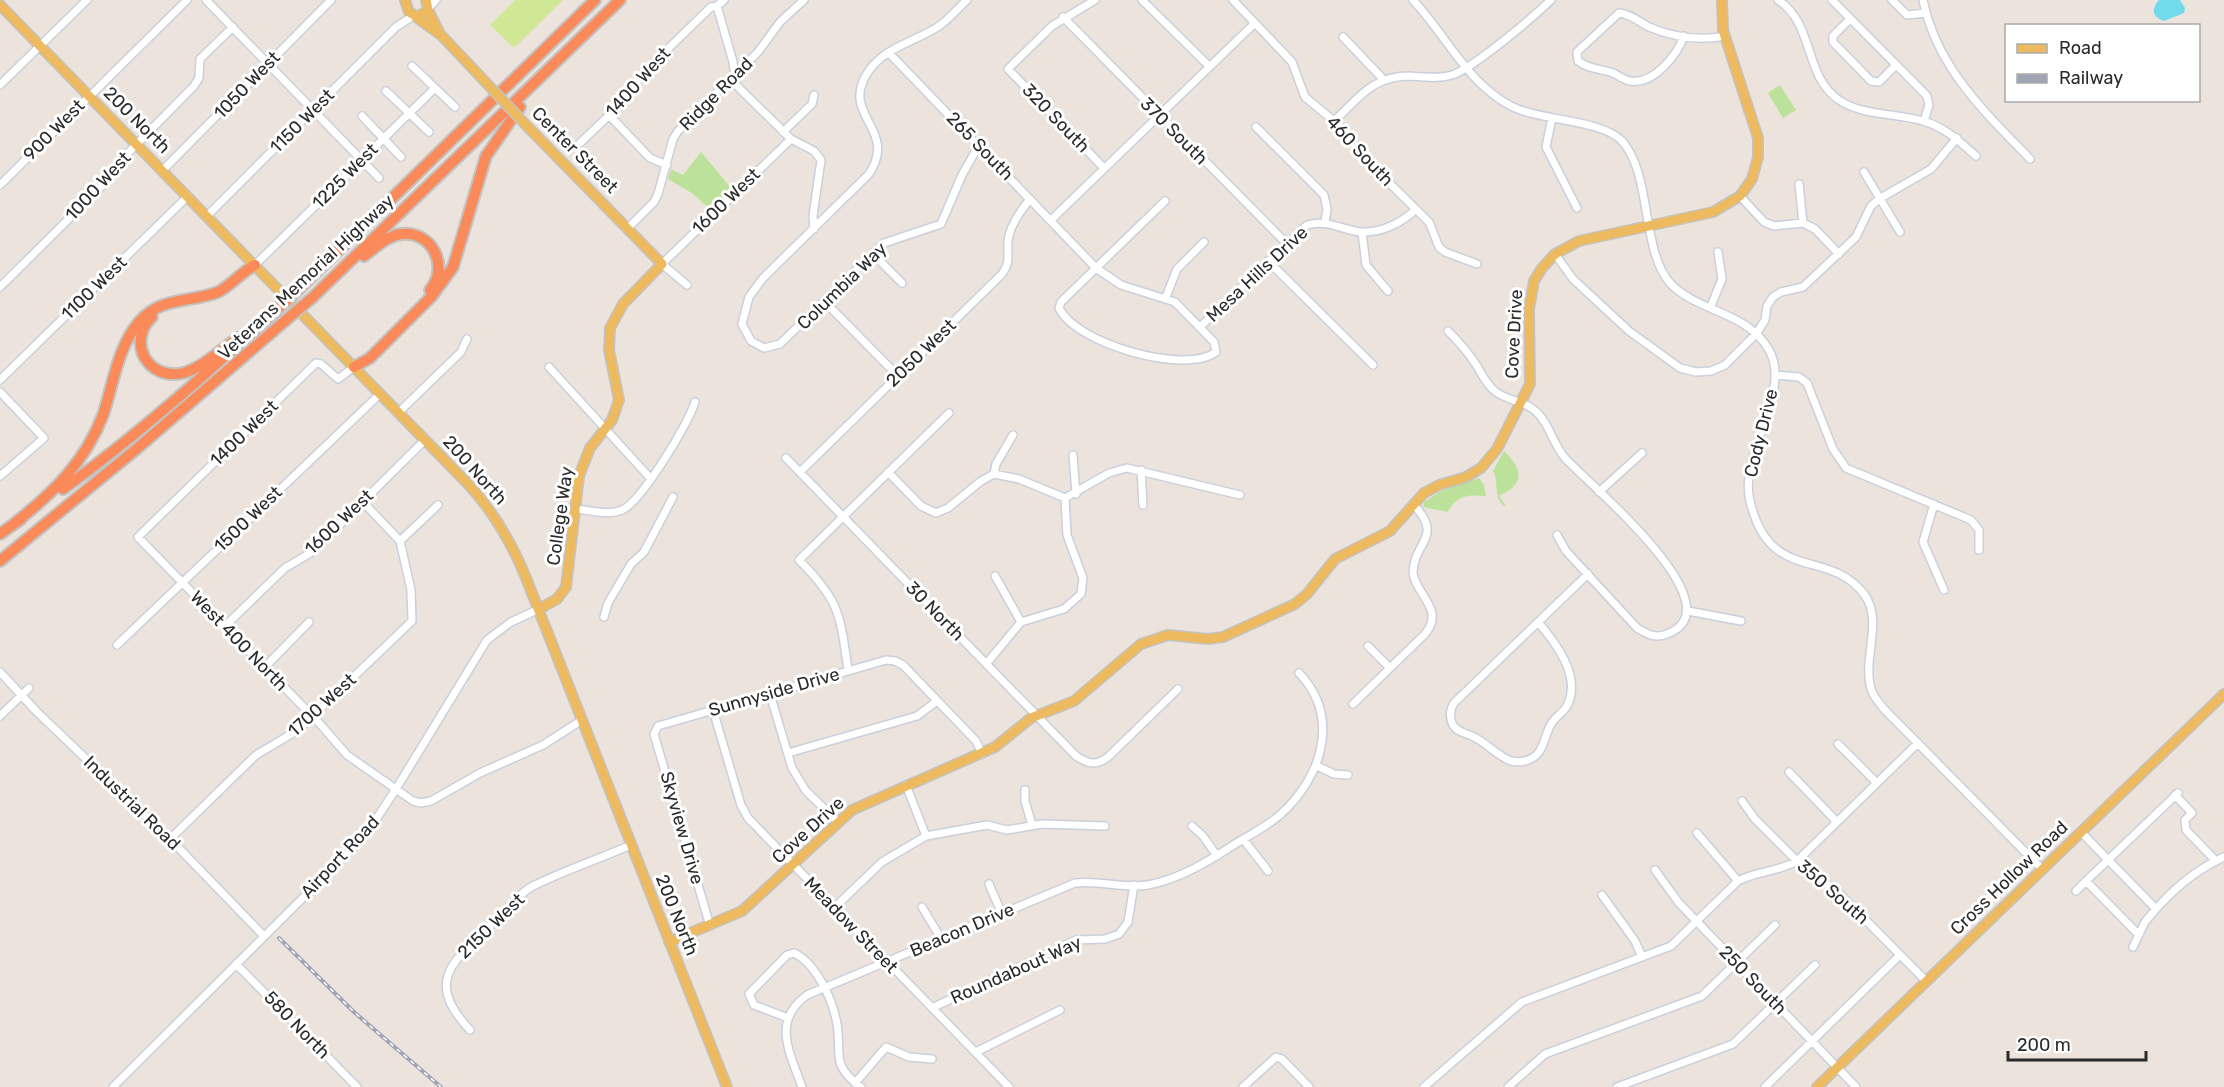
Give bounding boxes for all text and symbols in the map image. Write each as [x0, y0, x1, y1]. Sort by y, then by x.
legend [2005, 24, 2200, 102]
text: Road [2059, 37, 2102, 59]
street label: 1400 West [601, 43, 675, 121]
street label: 1050 West [209, 47, 285, 123]
street label: Ridge Road [675, 53, 757, 135]
text: Railway [2059, 67, 2123, 89]
street label: 320 South [1018, 79, 1094, 157]
street label: 200 North [99, 82, 175, 158]
street label: 1150 West [265, 84, 339, 158]
street label: 370 South [1136, 93, 1212, 169]
street label: 900 West [19, 95, 89, 165]
street label: Center Street [527, 102, 623, 198]
street label: 265 South [942, 107, 1018, 185]
street label: 460 South [1322, 111, 1398, 191]
street label: 1225 West [308, 139, 382, 213]
street label: 1000 West [60, 147, 136, 225]
street label: 1600 West [687, 163, 765, 239]
street label: Veterans Memorial Highway [214, 190, 399, 364]
street label: Mesa Hills Drive [1202, 221, 1312, 327]
street label: Columbia Way [793, 238, 892, 334]
street label: 1100 West [57, 251, 131, 325]
street label: Cove Drive [1501, 289, 1527, 379]
street label: 2050 West [882, 314, 960, 392]
street label: Cody Drive [1739, 387, 1783, 479]
street label: 1400 West [205, 395, 283, 471]
street label: 200 North [438, 431, 512, 509]
street label: College Way [542, 465, 578, 567]
street label: 1500 West [210, 481, 286, 557]
street label: 1600 West [300, 485, 378, 559]
street label: 30 North [901, 577, 969, 645]
street label: West 400 North [186, 586, 292, 696]
street label: Sunnyside Drive [706, 663, 842, 721]
street label: 1700 West [283, 669, 361, 741]
street label: Industrial Road [79, 751, 185, 855]
street label: Skyview Drive [655, 769, 709, 887]
street label: Cove Drive [767, 792, 849, 868]
street label: Airport Road [296, 811, 384, 903]
street label: Cross Hollow Road [1946, 816, 2072, 940]
street label: 350 South [1793, 855, 1873, 929]
street label: 200 North [651, 871, 703, 959]
street label: Meadow Street [799, 872, 903, 978]
street label: 2150 West [453, 889, 529, 963]
street label: Beacon Drive [907, 898, 1017, 962]
street label: Roundabout Way [947, 931, 1085, 1009]
street label: 250 South [1715, 941, 1791, 1019]
street label: 580 North [259, 987, 335, 1063]
scale bar [2008, 1024, 2146, 1062]
text: 200 m [2017, 1034, 2071, 1056]

